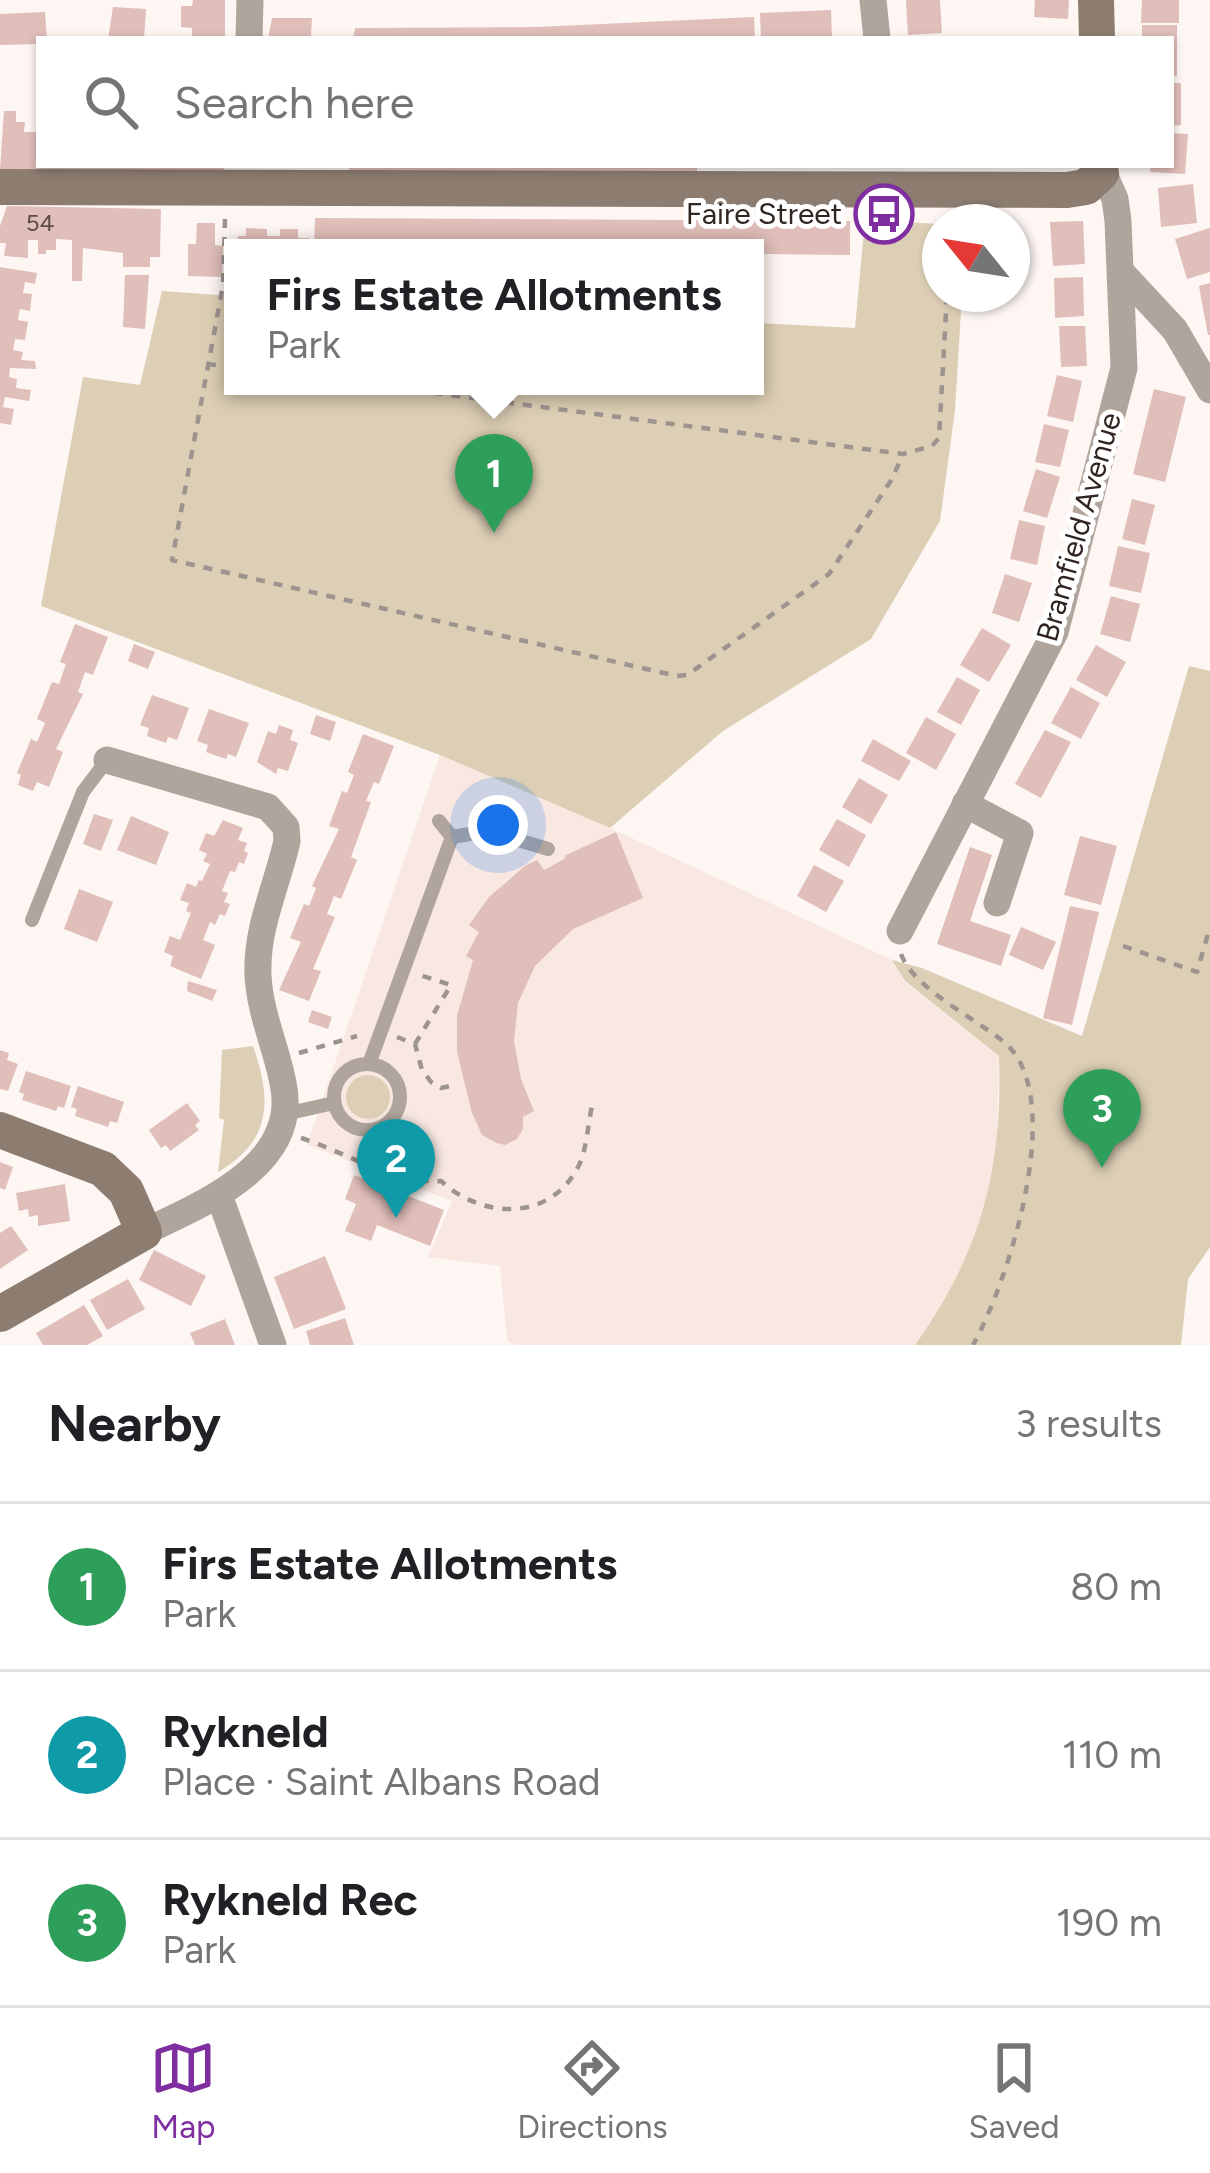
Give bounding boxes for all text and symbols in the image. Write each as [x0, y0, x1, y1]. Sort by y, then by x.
search box [36, 36, 1174, 168]
icon: search [78, 69, 144, 135]
text: Search here [174, 75, 414, 129]
bus stop icon: Faire Street [853, 183, 915, 245]
place label: Faire Street [686, 195, 842, 232]
north arrow [922, 204, 1030, 312]
house number: 54 [26, 208, 54, 237]
popup [224, 239, 764, 395]
text: Firs Estate Allotments [266, 267, 722, 321]
text: Park [266, 321, 341, 368]
street label: Bramfield Avenue [1028, 408, 1129, 646]
pin: 1 [455, 434, 533, 533]
your location [468, 795, 528, 855]
pin: 3 [1063, 1069, 1141, 1168]
pin: 2 [357, 1119, 435, 1218]
text: Nearby [48, 1393, 221, 1454]
text: 3 results [1015, 1400, 1162, 1447]
text: Firs Estate Allotments [162, 1536, 617, 1590]
text: 1 [79, 1563, 95, 1610]
text: 80 m [1070, 1563, 1162, 1610]
text: Park [162, 1590, 236, 1637]
text: Rykneld [162, 1704, 329, 1758]
text: 2 [76, 1731, 98, 1778]
text: 110 m [1062, 1731, 1162, 1778]
text: Place · Saint Albans Road [162, 1758, 601, 1805]
text: Rykneld Rec [162, 1872, 418, 1926]
text: 3 [76, 1899, 98, 1946]
text: 190 m [1056, 1899, 1162, 1946]
text: Park [162, 1926, 236, 1973]
tab: Map [150, 2035, 216, 2146]
tab: Directions [517, 2035, 668, 2146]
tab: Saved [969, 2035, 1060, 2146]

